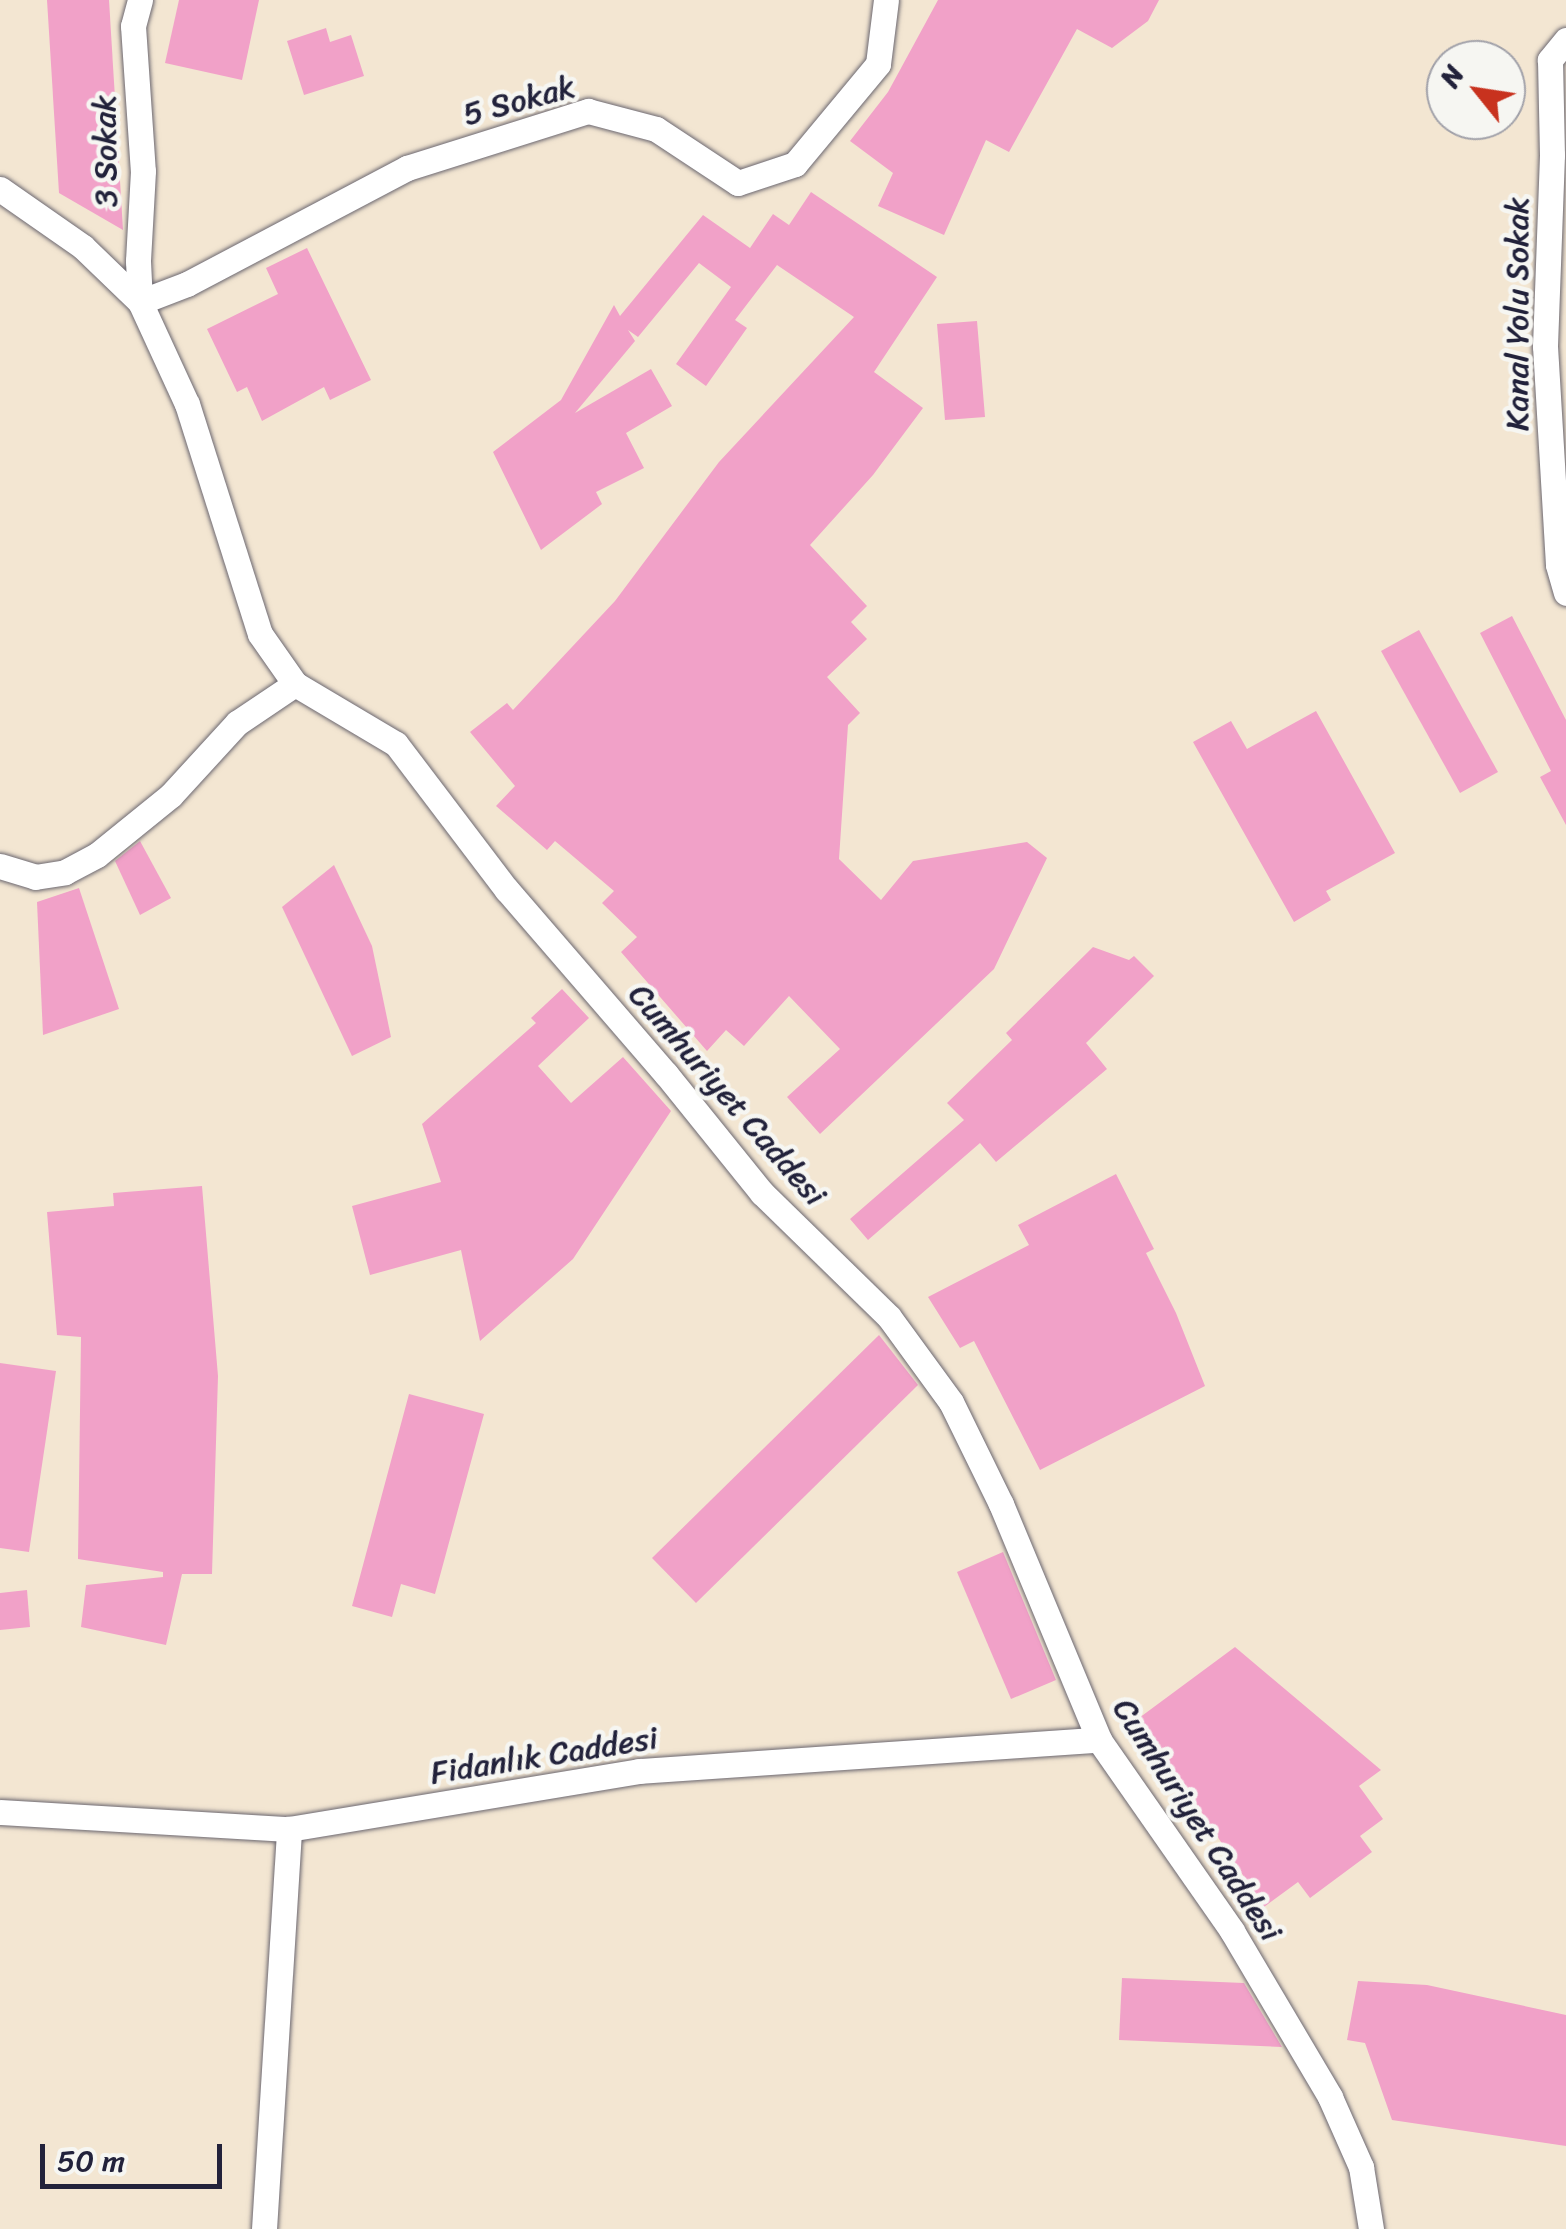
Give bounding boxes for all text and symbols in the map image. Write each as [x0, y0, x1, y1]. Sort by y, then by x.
north arrow [1426, 40, 1526, 140]
text: N [1425, 55, 1477, 96]
street label: 5 Sokak [459, 68, 579, 134]
street label: 3 Sokak [86, 95, 126, 207]
street label: Kanal Yolu Sokak [1499, 195, 1537, 433]
street label: Cumhuriyet Caddesi [620, 976, 834, 1214]
street label: Cumhuriyet Caddesi [1104, 1692, 1290, 1948]
street label: Fidanlık Caddesi [428, 1719, 660, 1793]
scale bar [45, 2124, 228, 2186]
text: 50 m [57, 2134, 125, 2188]

